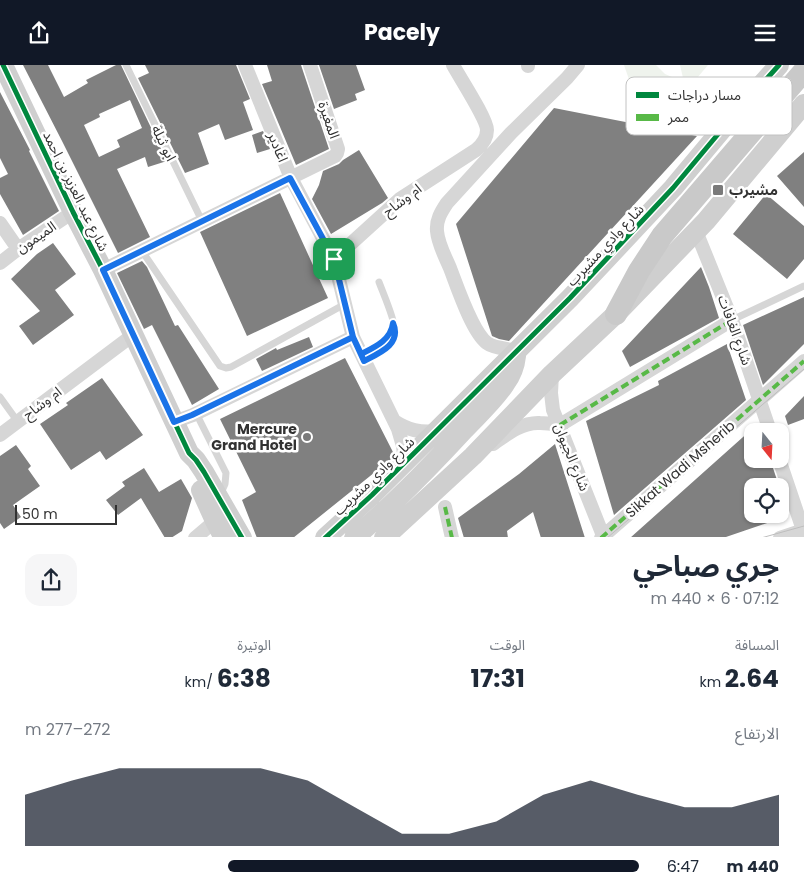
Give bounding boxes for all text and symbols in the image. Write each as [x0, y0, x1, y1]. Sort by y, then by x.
text: Pacely [364, 17, 440, 48]
icon: share [25, 19, 53, 47]
icon: menu [751, 19, 779, 47]
legend [626, 77, 792, 135]
text: مسار دراجات [668, 85, 741, 105]
street label: المغيرة [313, 99, 345, 141]
text: ممر [667, 107, 689, 127]
street label: ابو ثيلة [147, 122, 181, 164]
street label: شارع عبد العزيز بن احمد [37, 127, 114, 255]
street label: اغادير [263, 128, 293, 165]
street label: ام وشاح [378, 179, 426, 222]
place label: مشيرب [729, 180, 778, 200]
marker: مشيرب [711, 183, 725, 197]
street label: شارع وادي مشيرب [562, 200, 649, 291]
street label: الميمون [12, 216, 60, 258]
pin [313, 238, 355, 280]
icon: arrive [320, 245, 348, 273]
street label: شارع الغافات [712, 292, 757, 368]
street label: ام وشاح [18, 382, 66, 425]
street label: Sikkat Wadi Msherib [621, 416, 739, 522]
place label: Mercure Grand Hotel [211, 419, 297, 455]
street label: شارع الجيوان [548, 420, 595, 494]
north arrow [744, 423, 789, 467]
map controls [744, 423, 789, 523]
marker: Mercure Grand Hotel [301, 431, 313, 443]
street label: شارع وادي مشريب [329, 432, 420, 521]
button: locate [744, 478, 789, 523]
scale bar [15, 503, 118, 526]
text: 50 m [22, 504, 58, 524]
text: جري صباحي [633, 547, 779, 586]
button: share [25, 554, 77, 606]
text: 07:12 · 6 × 440 m [651, 587, 779, 610]
text: الوتيرة [237, 635, 271, 655]
text: الوقت [490, 635, 525, 655]
text: المسافة [735, 635, 779, 655]
text: 6:38 [217, 661, 271, 696]
text: 17:31 [471, 661, 525, 696]
text: 2.64 [725, 661, 779, 696]
text: /km [185, 672, 217, 692]
text: km [699, 672, 725, 692]
text: 272–277 m [25, 718, 110, 741]
text: الارتفاع [735, 722, 779, 745]
text: 6:47 [667, 855, 699, 878]
text: 440 m [727, 855, 779, 878]

